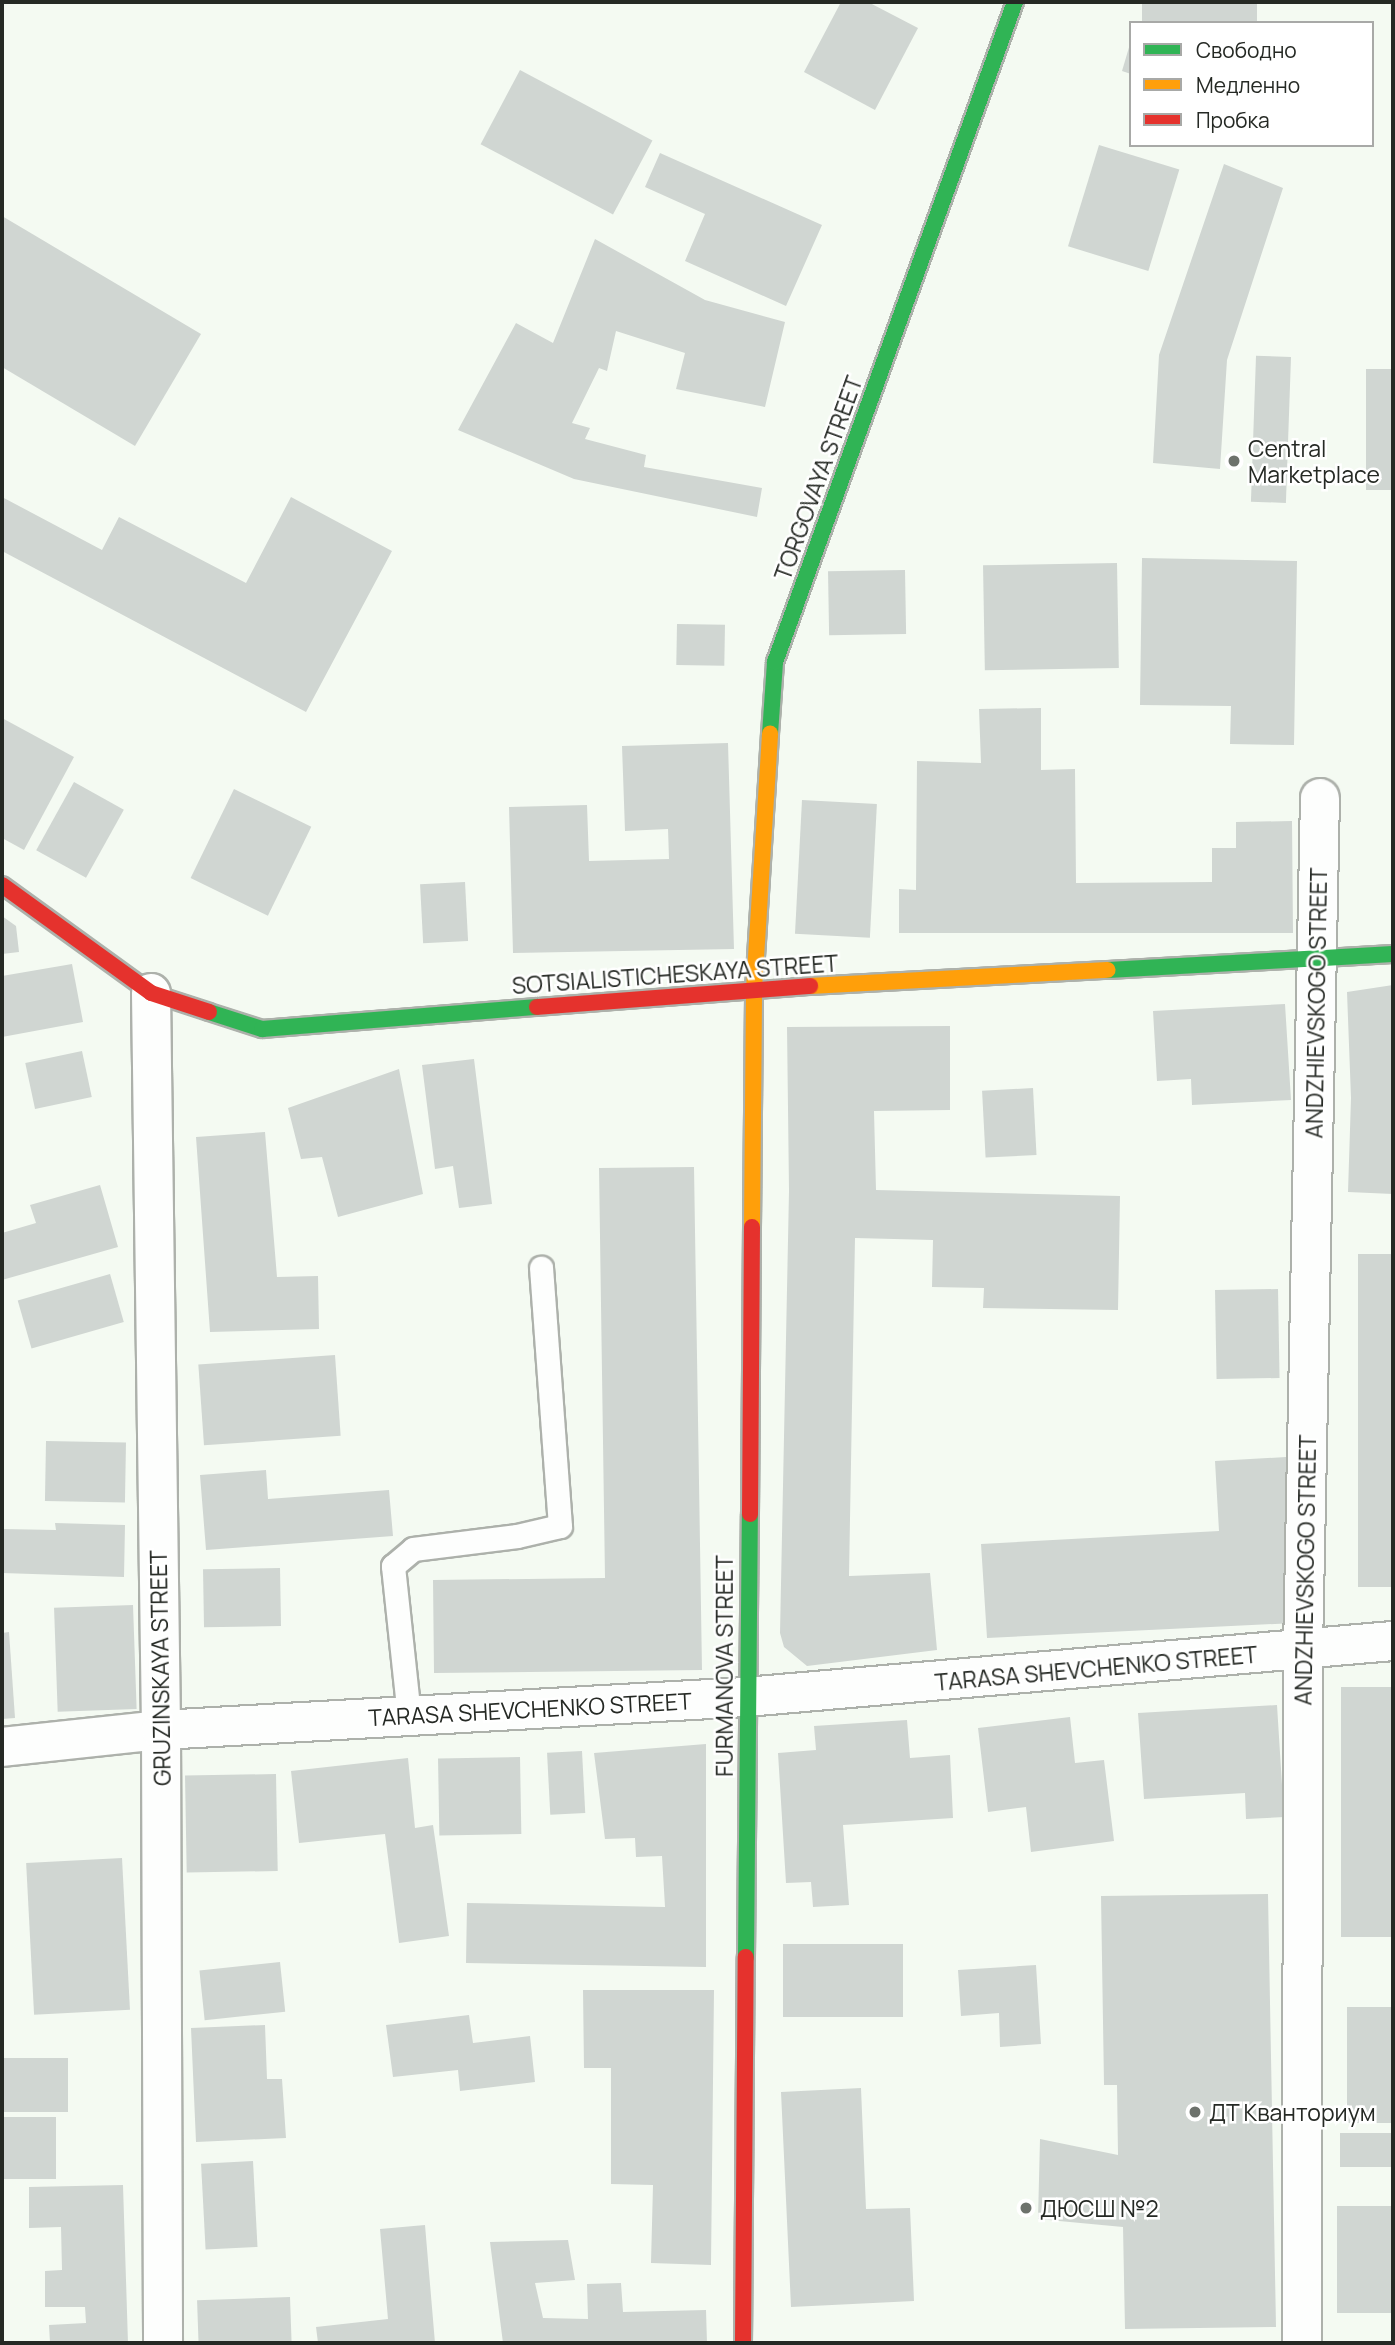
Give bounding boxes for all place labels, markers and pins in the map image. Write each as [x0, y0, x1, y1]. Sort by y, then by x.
place label: Central Marketplace [1248, 434, 1380, 488]
marker: Central Marketplace [1226, 453, 1242, 469]
place label: ДТ Кванториум [1209, 2098, 1376, 2126]
marker: ДТ Кванториум [1187, 2104, 1203, 2120]
place label: ДЮСШ №2 [1040, 2194, 1159, 2222]
marker: ДЮСШ №2 [1018, 2200, 1034, 2216]

